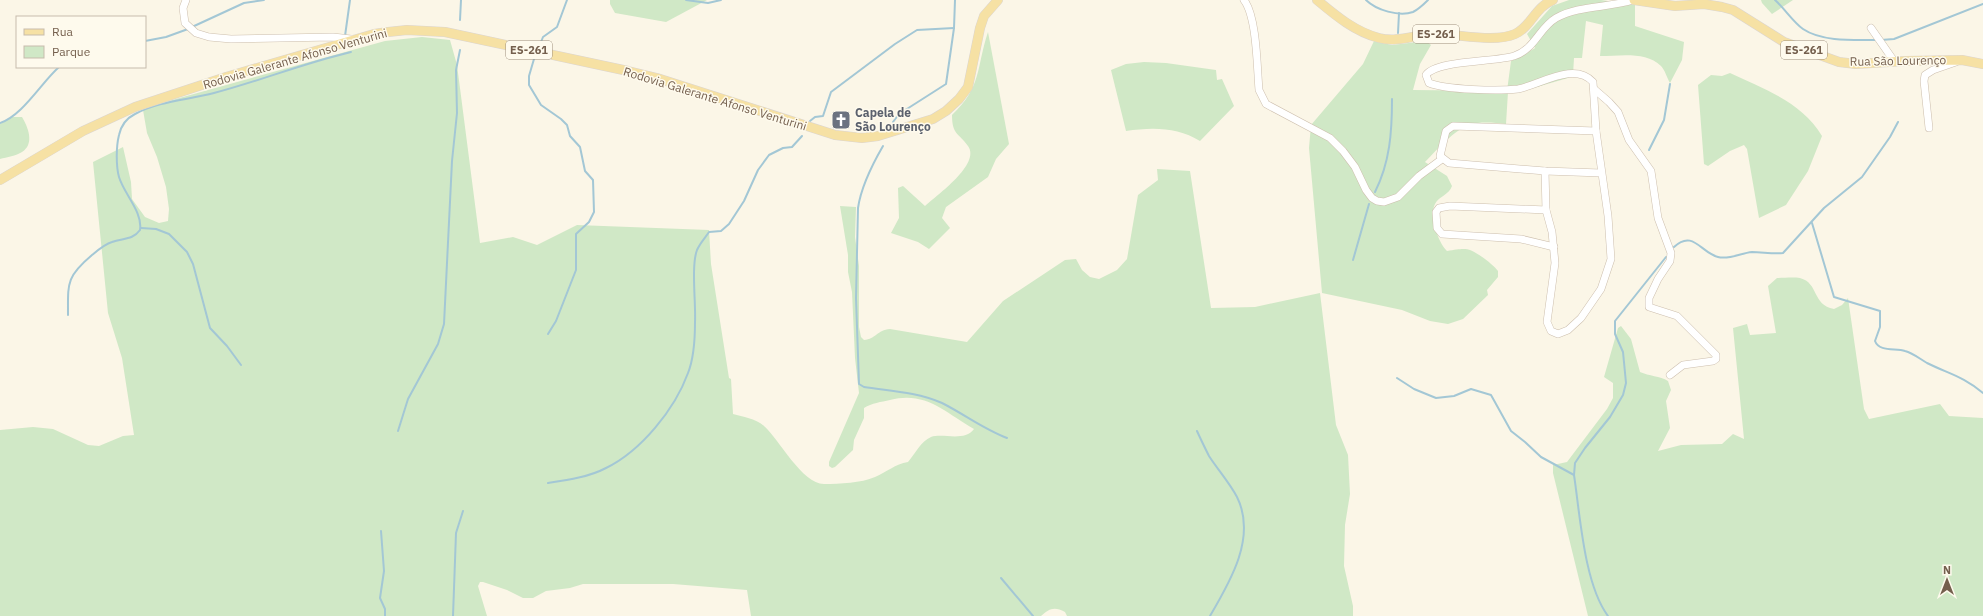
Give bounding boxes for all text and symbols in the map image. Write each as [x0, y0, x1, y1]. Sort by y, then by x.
legend [16, 16, 146, 68]
text: Rua [52, 24, 73, 39]
street label: Rodovia Galerante Afonso Venturini [201, 25, 389, 92]
road number: ES-261 [1413, 25, 1459, 43]
road number: ES-261 [506, 41, 552, 59]
road number: ES-261 [1781, 41, 1827, 59]
text: Parque [52, 44, 91, 59]
street label: Rua São Lourenço [1850, 52, 1947, 69]
street label: Rodovia Galerante Afonso Venturini [622, 63, 809, 134]
place label: Capela de São Lourenço [855, 105, 931, 134]
church icon: Capela de São Lourenço [830, 109, 852, 131]
north arrow [1927, 560, 1967, 600]
text: N [1943, 563, 1951, 577]

